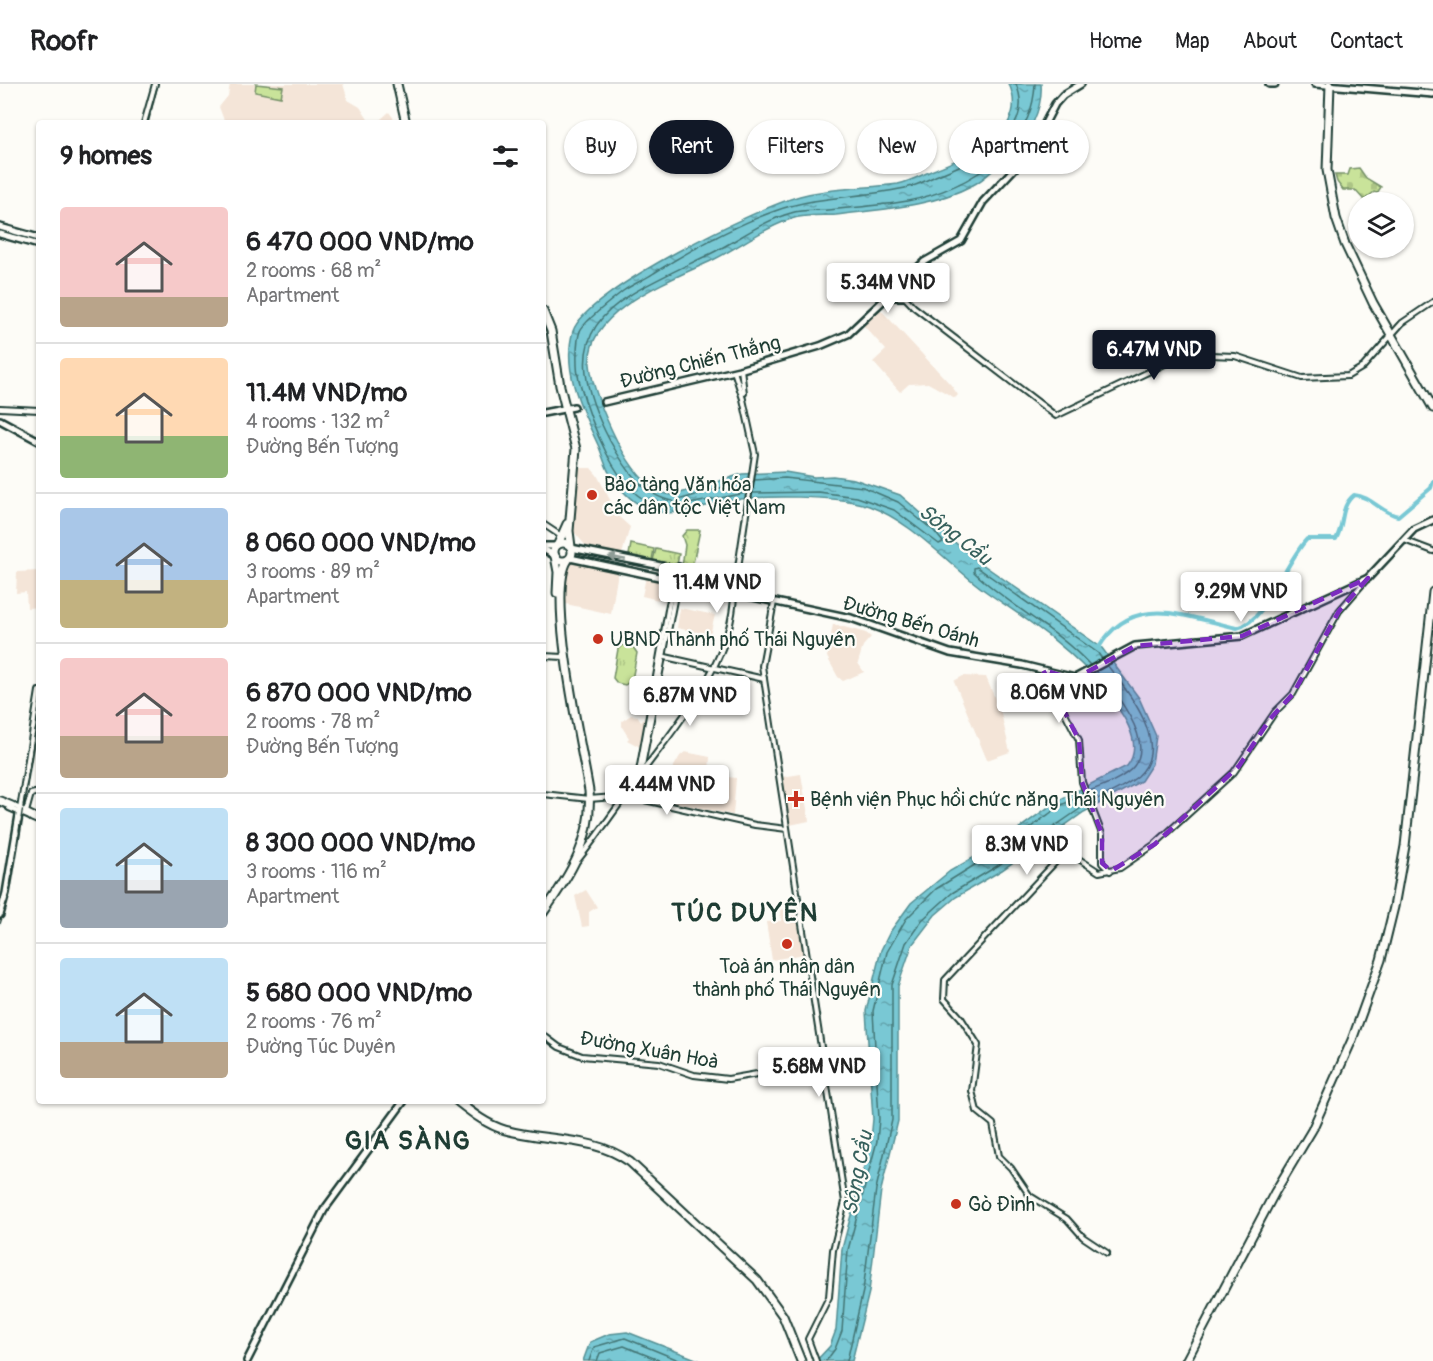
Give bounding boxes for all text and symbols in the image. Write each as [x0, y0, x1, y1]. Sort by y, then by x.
text: Roofr [30, 24, 98, 59]
text: Home [1089, 28, 1142, 55]
text: Map [1175, 28, 1210, 55]
text: About [1243, 28, 1297, 55]
text: Contact [1330, 28, 1403, 55]
chip: Buy [564, 120, 637, 174]
chip: Rent [649, 120, 734, 174]
chip: Filters [746, 120, 845, 174]
chip: New [857, 120, 937, 174]
chip: Apartment [949, 120, 1089, 174]
text: 9 homes [60, 140, 152, 172]
icon: filters [489, 140, 522, 173]
map controls [1348, 192, 1414, 258]
button: layers [1348, 192, 1414, 258]
text: 6 470 000 VND/mo [246, 226, 474, 258]
icon: home [108, 231, 180, 303]
text: 2 rooms · 68 m² [246, 258, 381, 283]
pin: 5.34M VND [819, 263, 957, 314]
text: 5.34M VND [841, 270, 935, 295]
text: Apartment [246, 283, 339, 308]
street label: Đường Chiến Thắng [617, 330, 783, 394]
pin: 6.47M VND [1085, 330, 1223, 381]
text: 6.47M VND [1107, 337, 1201, 362]
text: 11.4M VND/mo [246, 377, 407, 409]
icon: home [108, 382, 180, 454]
text: 4 rooms · 132 m² [246, 409, 390, 434]
text: Đường Bến Tượng [246, 434, 399, 459]
place label: Bảo tàng Văn hóa các dân tộc Việt Nam [604, 472, 785, 520]
marker: Bảo tàng Văn hóa các dân tộc Việt Nam [585, 488, 599, 502]
water label: Sông Cầu [913, 498, 998, 573]
text: 8 060 000 VND/mo [246, 527, 476, 559]
icon: home [108, 532, 180, 604]
one-way arrow [607, 553, 626, 562]
text: 3 rooms · 89 m² [246, 559, 380, 584]
pin: 11.4M VND [648, 563, 786, 614]
text: 11.4M VND [673, 570, 761, 595]
pin: 9.29M VND [1172, 572, 1310, 623]
text: 9.29M VND [1195, 579, 1287, 604]
text: Apartment [246, 584, 339, 609]
street label: Đường Bến Oánh [840, 591, 982, 653]
place label: UBND Thành phố Thái Nguyên [610, 627, 856, 652]
marker: UBND Thành phố Thái Nguyên [591, 632, 605, 646]
pin: 8.06M VND [990, 673, 1128, 724]
pin: 6.87M VND [621, 676, 759, 727]
text: 6 870 000 VND/mo [246, 677, 472, 709]
text: 8.06M VND [1011, 680, 1107, 705]
icon: home [108, 682, 180, 754]
text: 6.87M VND [643, 683, 737, 708]
text: 2 rooms · 78 m² [246, 709, 380, 734]
text: Đường Bến Tượng [246, 734, 399, 759]
pin: 4.44M VND [598, 765, 736, 816]
text: 4.44M VND [619, 772, 715, 797]
place label: Bệnh viện Phục hồi chức năng Thái Nguyên [810, 787, 1165, 812]
marker: Bệnh viện Phục hồi chức năng Thái Nguyên [787, 790, 805, 808]
pin: 8.3M VND [965, 825, 1089, 876]
text: 8 300 000 VND/mo [246, 827, 475, 859]
icon: home [108, 832, 180, 904]
text: 8.3M VND [986, 832, 1068, 857]
text: 3 rooms · 116 m² [246, 859, 387, 884]
text: Apartment [246, 884, 339, 909]
district label: TÚC DUYÊN [670, 896, 819, 929]
marker: Toà án nhân dân thành phố Thái Nguyên [780, 937, 794, 951]
place label: Toà án nhân dân thành phố Thái Nguyên [692, 954, 881, 1002]
text: 5 680 000 VND/mo [246, 977, 472, 1009]
icon: home [108, 982, 180, 1054]
text: 2 rooms · 76 m² [246, 1009, 382, 1034]
street label: Đường Xuân Hoà [578, 1026, 720, 1074]
text: Đường Túc Duyên [246, 1034, 396, 1059]
pin: 5.68M VND [750, 1047, 888, 1098]
text: 5.68M VND [772, 1054, 866, 1079]
district label: GIA SÀNG [345, 1125, 471, 1157]
water label: Sông Cầu [837, 1127, 880, 1217]
place label: Gò Đình [968, 1192, 1035, 1217]
marker: Gò Đình [949, 1197, 963, 1211]

